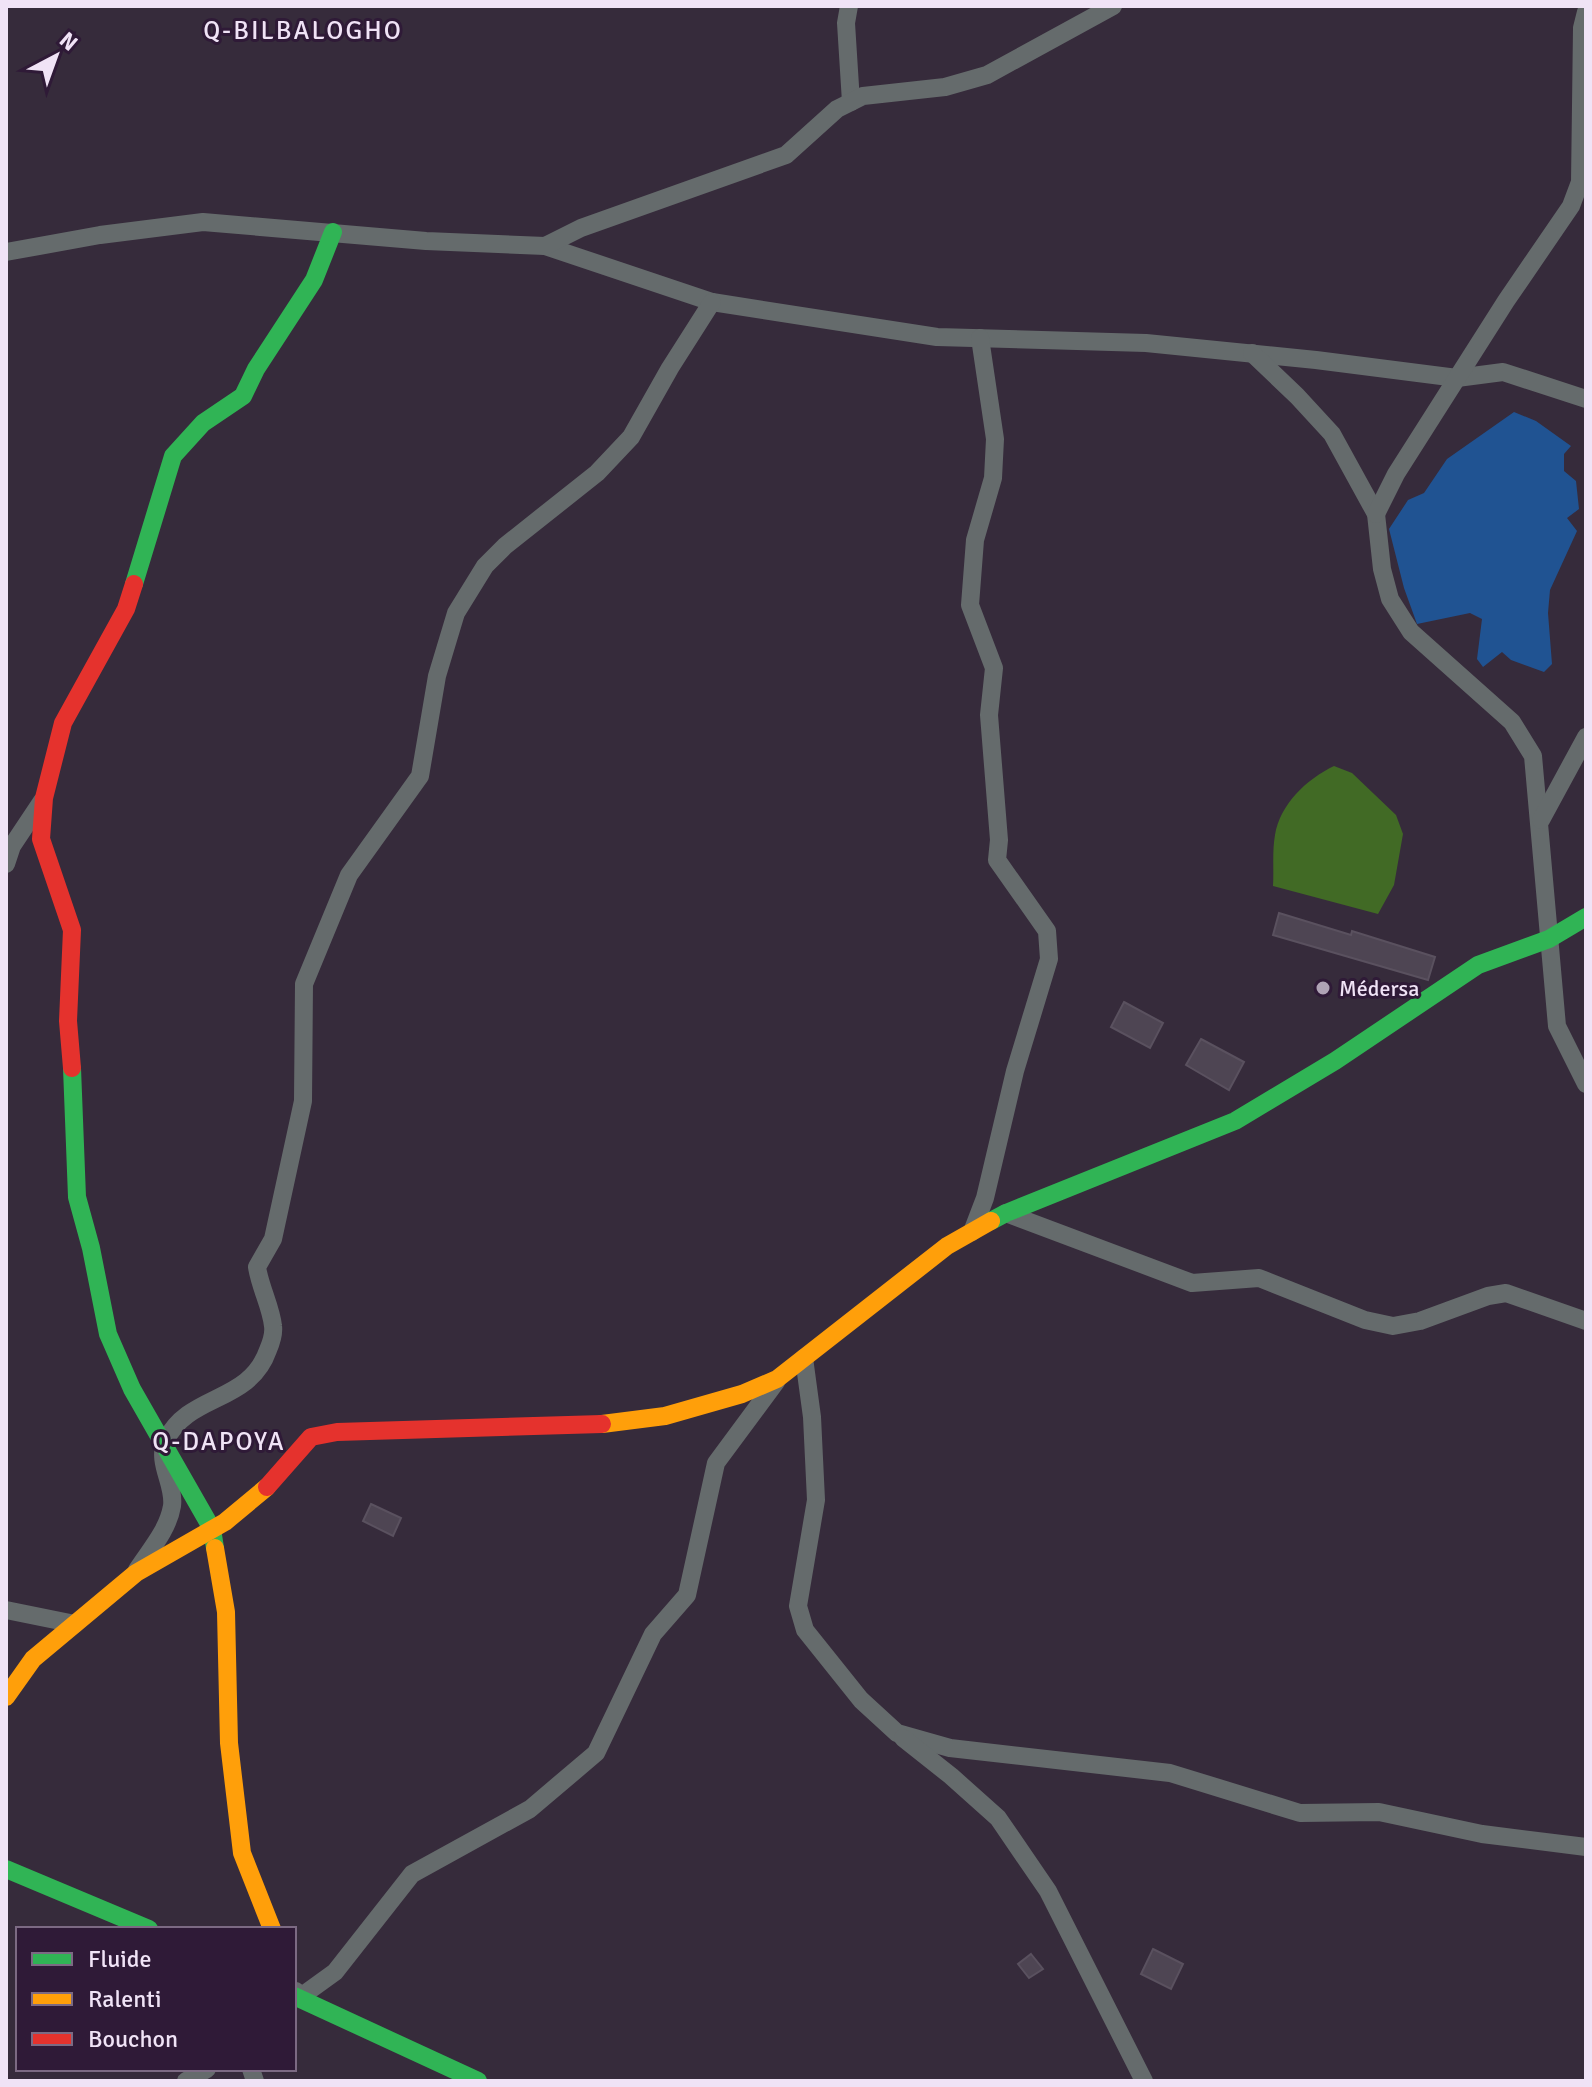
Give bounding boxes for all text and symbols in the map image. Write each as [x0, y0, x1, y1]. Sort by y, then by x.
district label: Q-BILBALOGHO [203, 15, 403, 47]
north arrow [16, 16, 96, 96]
text: N [54, 26, 83, 56]
place label: Médersa [1339, 975, 1419, 1002]
marker: Médersa [1314, 979, 1332, 997]
district label: Q-DAPOYA [152, 1426, 286, 1458]
legend [16, 1927, 296, 2071]
text: Fluide [88, 1944, 152, 1974]
text: Ralenti [88, 1984, 161, 2014]
text: Bouchon [88, 2024, 178, 2054]

